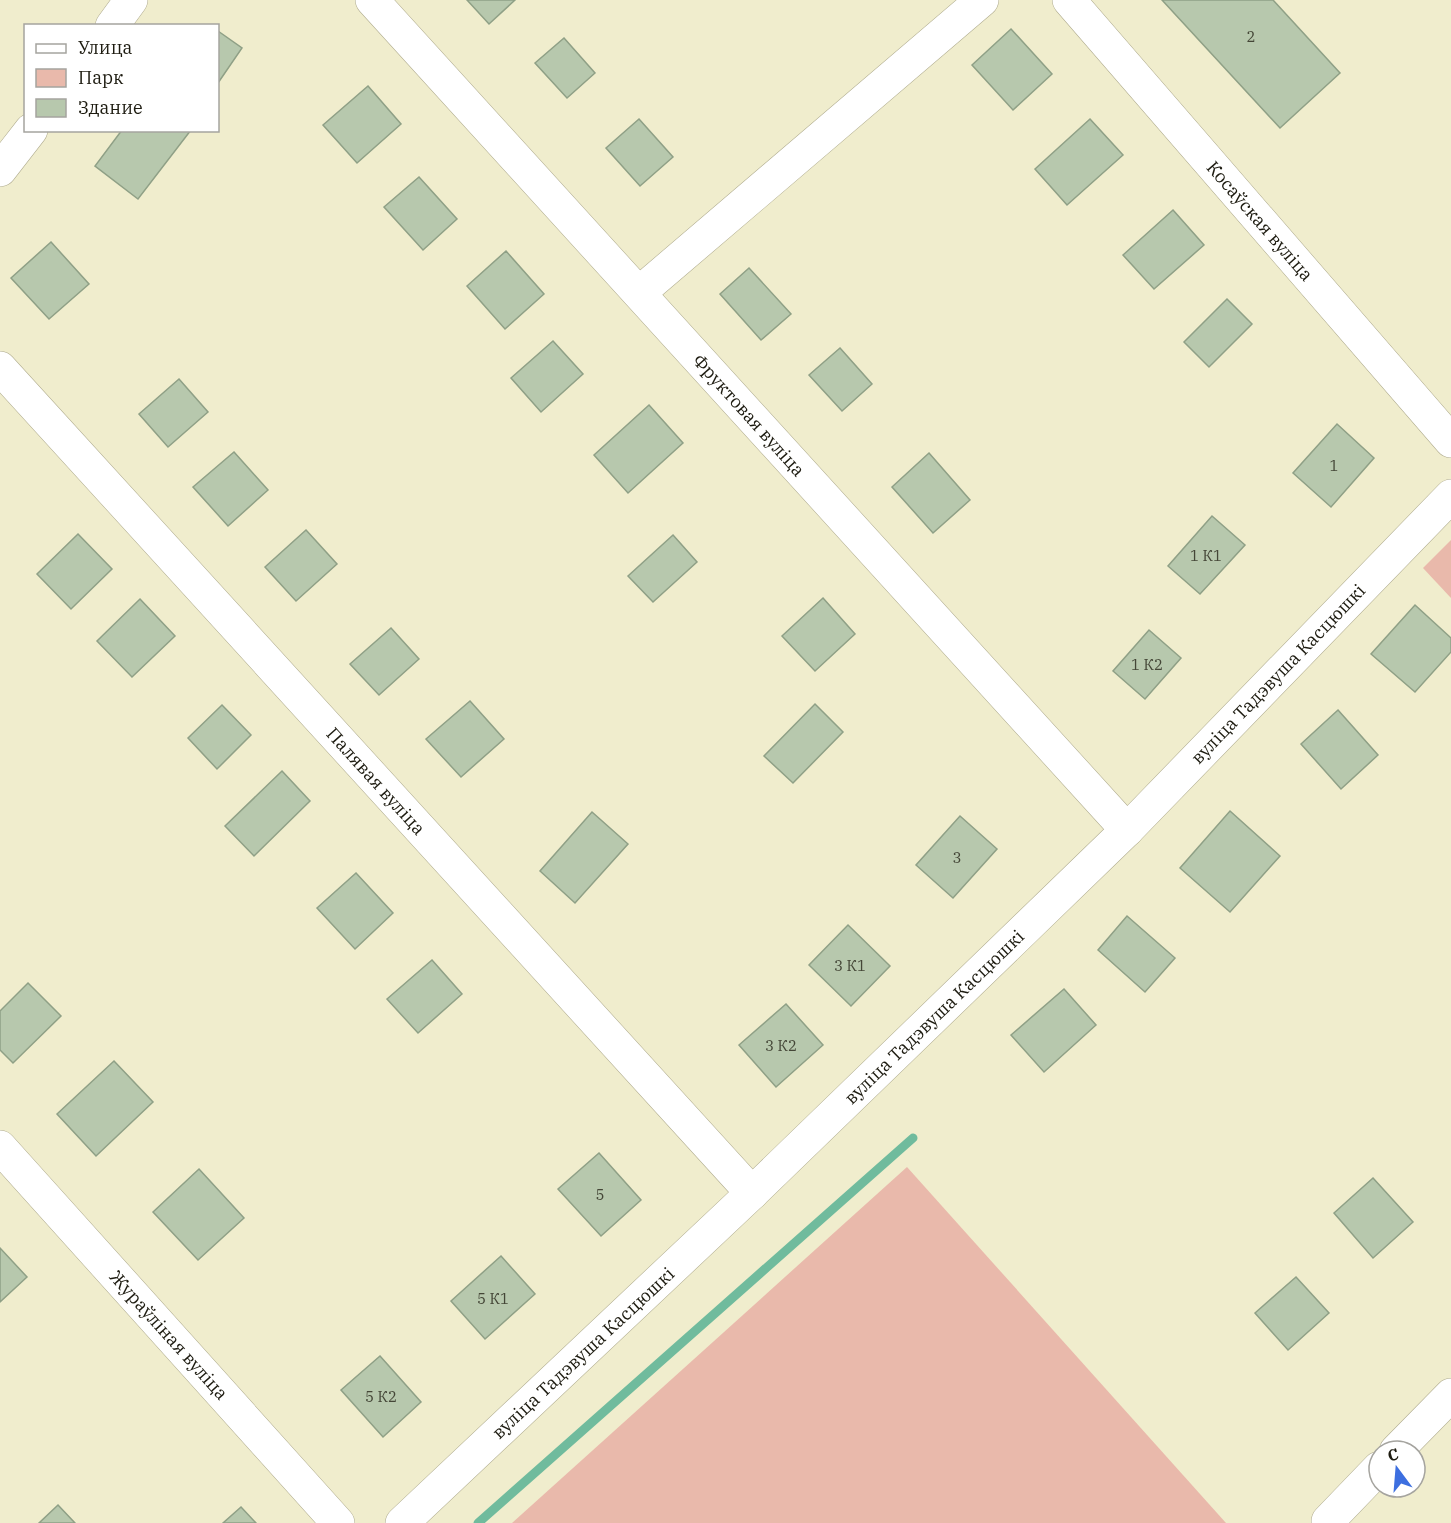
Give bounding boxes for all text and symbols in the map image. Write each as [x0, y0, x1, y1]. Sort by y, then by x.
legend [24, 24, 219, 132]
house number: 2 [1246, 27, 1256, 46]
text: Улица [78, 36, 133, 59]
text: Парк [78, 66, 124, 89]
text: Здание [78, 96, 143, 119]
street label: Косаўская вуліца [1202, 156, 1319, 286]
street label: Фруктовая вуліца [688, 349, 810, 481]
house number: 1 [1329, 456, 1339, 475]
house number: 1 К1 [1190, 546, 1222, 565]
street label: вуліца Тадэвуша Касцюшкі [1186, 579, 1370, 769]
house number: 1 К2 [1131, 655, 1163, 674]
street label: Палявая вуліца [322, 722, 430, 840]
house number: 3 [952, 848, 962, 867]
street label: вуліца Тадэвуша Касцюшкі [839, 925, 1029, 1109]
house number: 3 К1 [834, 956, 866, 975]
house number: 3 К2 [765, 1036, 797, 1055]
house number: 5 [595, 1185, 605, 1204]
street label: вуліца Тадэвуша Касцюшкі [487, 1262, 679, 1444]
street label: Жураўліная вуліца [105, 1266, 233, 1405]
house number: 5 К1 [477, 1289, 509, 1308]
house number: 5 К2 [365, 1387, 397, 1406]
north arrow [1367, 1439, 1427, 1499]
text: С [1385, 1444, 1401, 1466]

